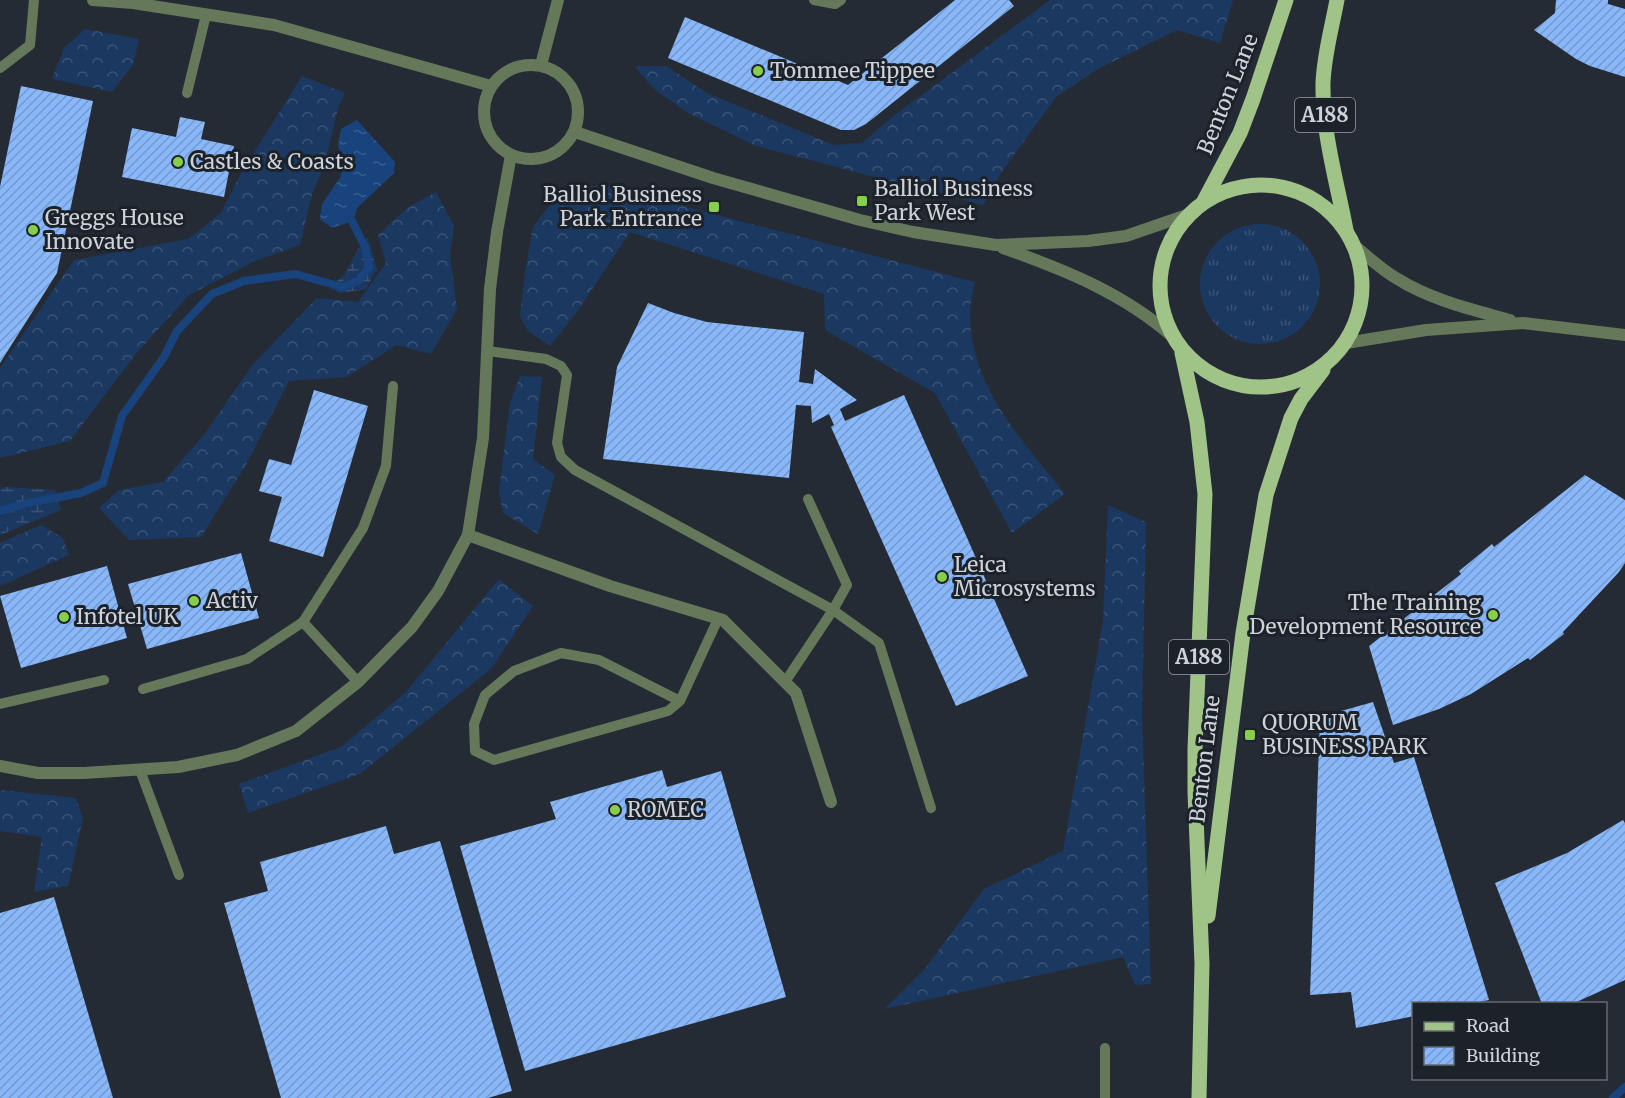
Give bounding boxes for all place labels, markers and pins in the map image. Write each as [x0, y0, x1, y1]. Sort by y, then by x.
place label: Tommee Tippee [770, 57, 935, 84]
marker: Tommee Tippee [751, 64, 765, 78]
place label: Castles & Coasts [190, 148, 354, 175]
marker: Castles & Coasts [171, 155, 185, 169]
place label: Balliol Business Park West [874, 175, 1033, 226]
place label: Balliol Business Park Entrance [543, 181, 702, 232]
marker: Balliol Business Park West [855, 194, 869, 208]
marker: Balliol Business Park Entrance [707, 200, 721, 214]
place label: Greggs House Innovate [45, 204, 184, 255]
marker: Greggs House Innovate [26, 223, 40, 237]
place label: Leica Microsystems [954, 551, 1096, 602]
marker: Leica Microsystems [935, 570, 949, 584]
place label: Activ [205, 587, 259, 614]
place label: The Training Development Resource [1249, 589, 1481, 640]
marker: Activ [187, 594, 201, 608]
place label: Infotel UK [76, 603, 179, 630]
marker: The Training Development Resource [1486, 608, 1500, 622]
marker: Infotel UK [57, 610, 71, 624]
place label: QUORUM BUSINESS PARK [1262, 709, 1428, 760]
marker: QUORUM BUSINESS PARK [1243, 728, 1257, 742]
place label: ROMEC [627, 796, 704, 823]
marker: ROMEC [608, 803, 622, 817]

